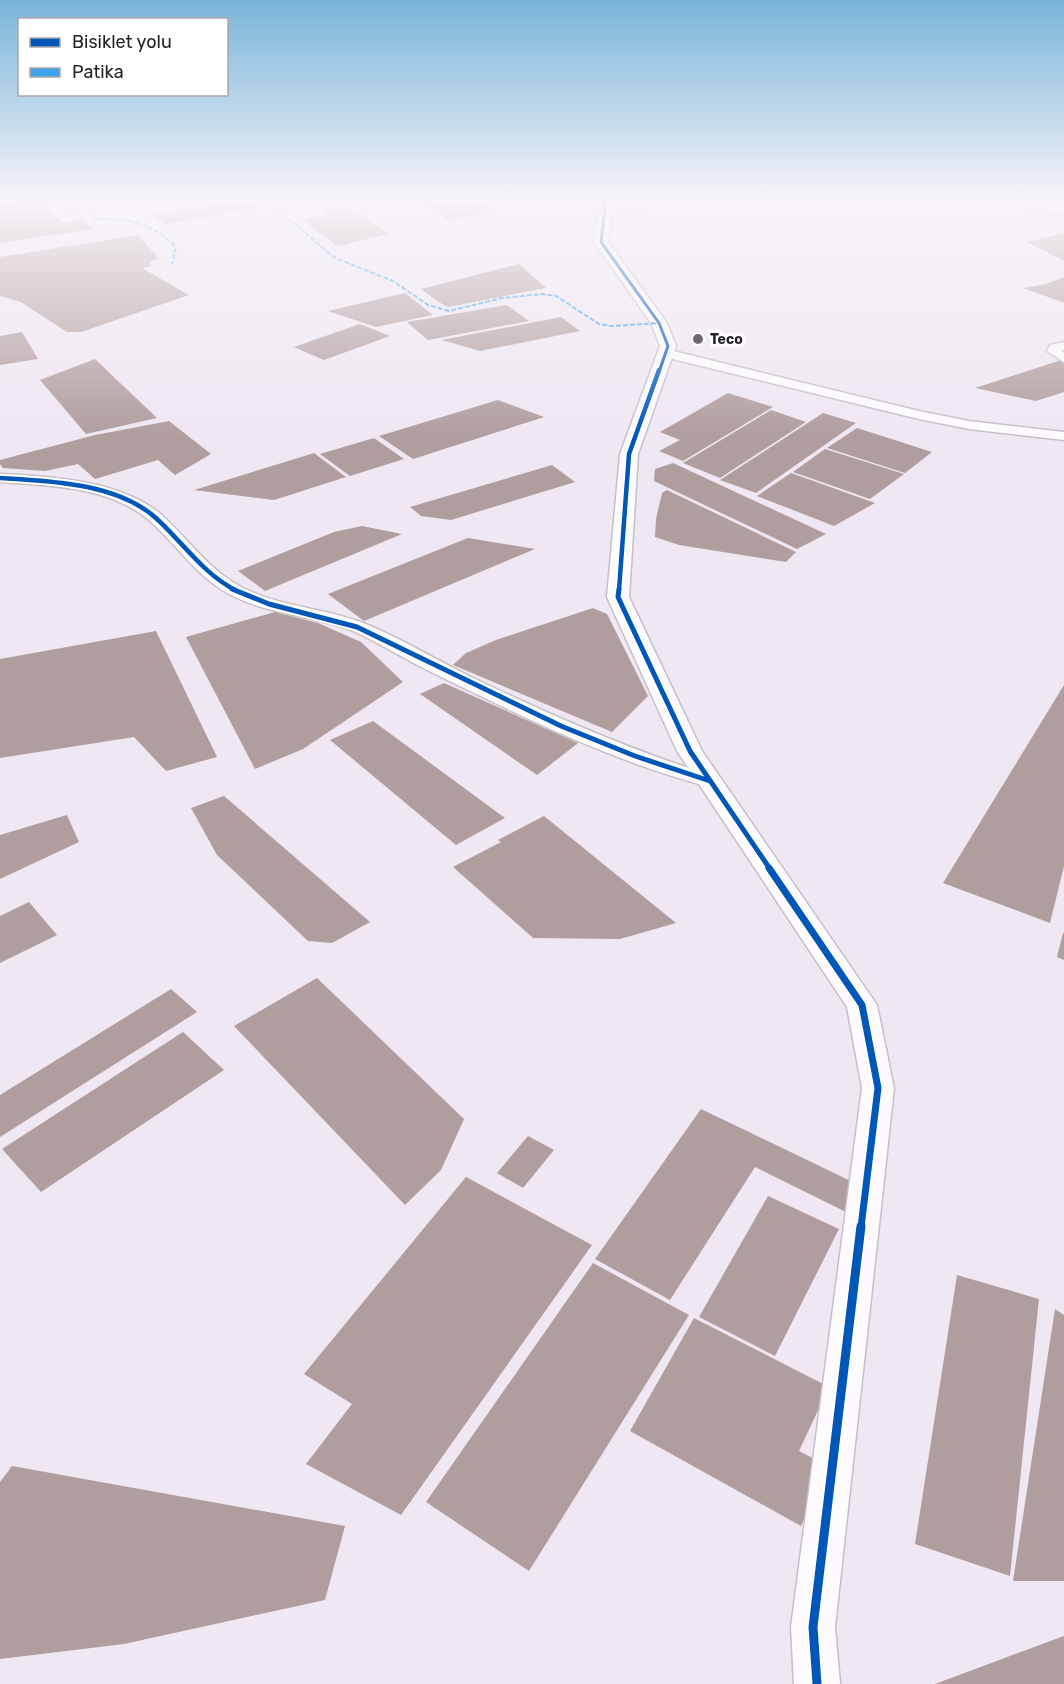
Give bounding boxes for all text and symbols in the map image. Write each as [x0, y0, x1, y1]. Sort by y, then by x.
legend [18, 18, 228, 96]
text: Bisiklet yolu [72, 31, 172, 53]
text: Patika [72, 61, 124, 83]
place label: Teco [710, 331, 743, 348]
marker: Teco [691, 332, 705, 346]

